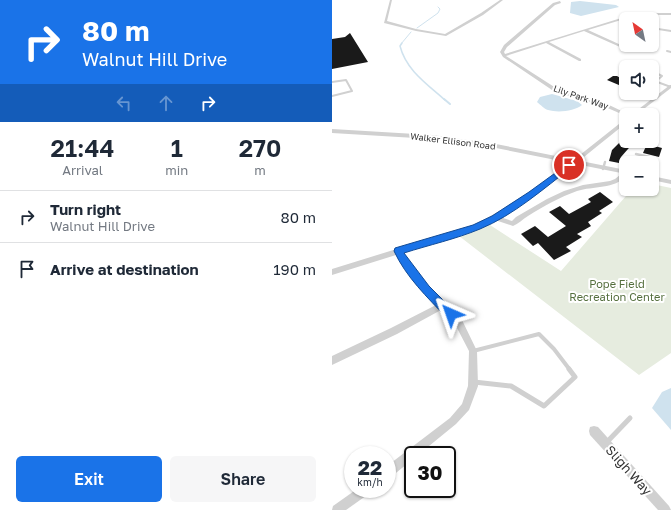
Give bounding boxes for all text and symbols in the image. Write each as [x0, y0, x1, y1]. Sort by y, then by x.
north arrow [619, 12, 659, 52]
map controls [619, 12, 659, 196]
text: 80 m [82, 14, 150, 47]
icon: right [16, 16, 68, 68]
text: Walnut Hill Drive [82, 48, 227, 70]
button: sound [619, 60, 659, 100]
street label: Lily Park Way [552, 82, 610, 112]
icon: left [113, 92, 135, 114]
icon: ahead [155, 92, 177, 114]
icon: right [197, 92, 219, 114]
button: + [619, 108, 659, 148]
street label: Walker Ellison Road [410, 130, 496, 152]
text: 21:44 [51, 133, 115, 162]
text: 1 [171, 133, 183, 162]
text: 270 [239, 133, 281, 162]
pin [552, 148, 586, 182]
icon: arrive [558, 154, 580, 176]
button: − [619, 156, 659, 196]
text: Arrival [62, 162, 103, 178]
text: min [165, 162, 188, 178]
text: m [254, 162, 266, 178]
text: Turn right [50, 200, 121, 218]
icon: right [16, 206, 38, 228]
text: 80 m [281, 208, 316, 226]
text: Walnut Hill Drive [50, 218, 155, 234]
icon: arrive [16, 258, 38, 280]
text: Arrive at destination [50, 260, 199, 278]
text: 190 m [273, 260, 316, 278]
park label: Pope Field Recreation Center [569, 277, 665, 303]
position arrow [430, 293, 472, 335]
street label: Sligh Way [602, 442, 656, 499]
speed limit sign: 30 [404, 446, 456, 498]
text: 22 [358, 455, 382, 479]
button: Exit [16, 456, 162, 502]
button: Share [170, 456, 316, 502]
text: km/h [357, 476, 383, 488]

